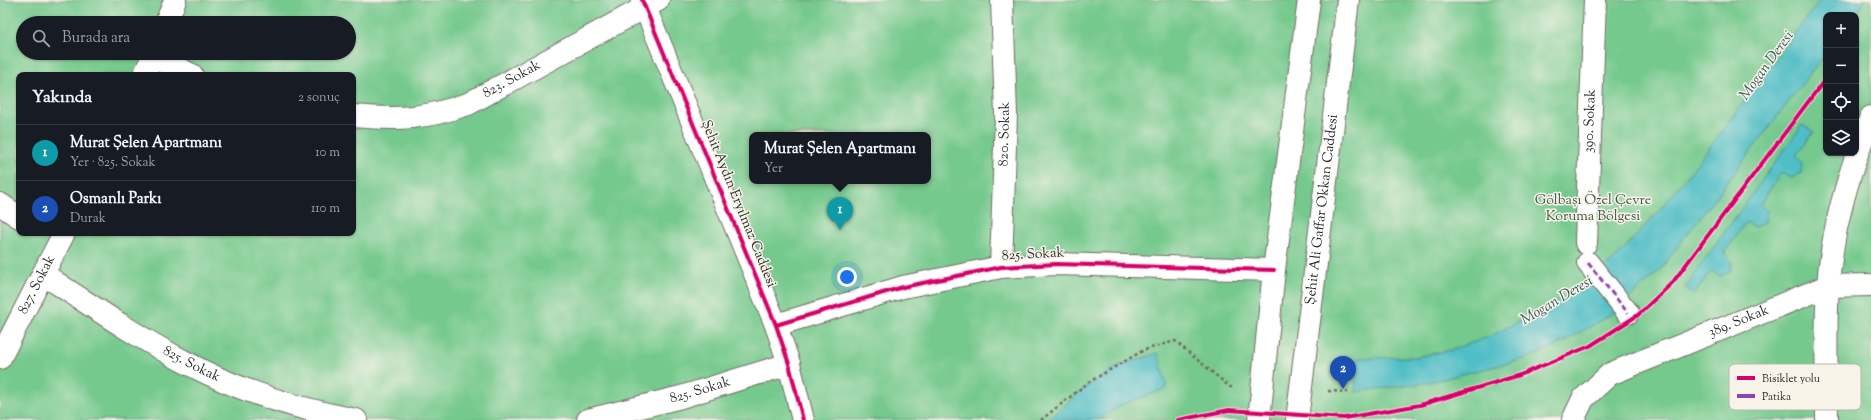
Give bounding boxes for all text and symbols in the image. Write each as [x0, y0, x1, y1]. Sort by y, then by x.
map controls [1823, 12, 1859, 156]
button: + [1823, 12, 1859, 48]
search box [16, 16, 356, 60]
icon: search [30, 27, 52, 49]
water label: Mogan Deresi [1735, 27, 1799, 105]
text: Burada ara [62, 28, 130, 49]
button: − [1823, 48, 1859, 84]
street label: 823. Sokak [480, 56, 545, 104]
button: locate [1823, 84, 1859, 120]
text: Yakında [32, 86, 92, 110]
text: 2 sonuç [298, 89, 340, 107]
street label: 390. Sokak [1579, 89, 1602, 153]
street label: 820. Sokak [994, 101, 1016, 167]
street label: Şehit Ali Gaffar Okkan Caddesi [1301, 113, 1344, 306]
street label: Şehit Aydın Eryılmaz Caddesi [695, 117, 781, 291]
button: layers [1823, 120, 1859, 156]
popup [749, 132, 931, 184]
text: Murat Şelen Apartmanı [70, 133, 222, 154]
text: Murat Şelen Apartmanı [764, 139, 916, 160]
text: 1 [43, 144, 47, 162]
text: 10 m [315, 144, 340, 162]
text: Yer · 825. Sokak [70, 154, 156, 172]
text: Yer [764, 160, 783, 178]
text: Osmanlı Parkı [70, 189, 161, 210]
park label: Gölbaşı Özel Çevre Koruma Bölgesi [1535, 190, 1651, 227]
pin: 1 [827, 197, 853, 230]
text: 2 [42, 200, 48, 218]
text: 110 m [311, 200, 340, 218]
text: Durak [70, 210, 106, 228]
street label: 825. Sokak [1001, 243, 1065, 267]
street label: 827. Sokak [14, 252, 61, 318]
your location [837, 267, 857, 287]
water label: Mogan Deresi [1517, 271, 1597, 331]
street label: 389. Sokak [1706, 301, 1772, 343]
street label: 825. Sokak [159, 342, 224, 388]
pin: 2 [1330, 356, 1356, 389]
legend [1729, 364, 1861, 410]
text: Bisiklet yolu [1762, 371, 1821, 387]
street label: 825. Sokak [668, 372, 733, 409]
text: Patika [1762, 389, 1791, 405]

